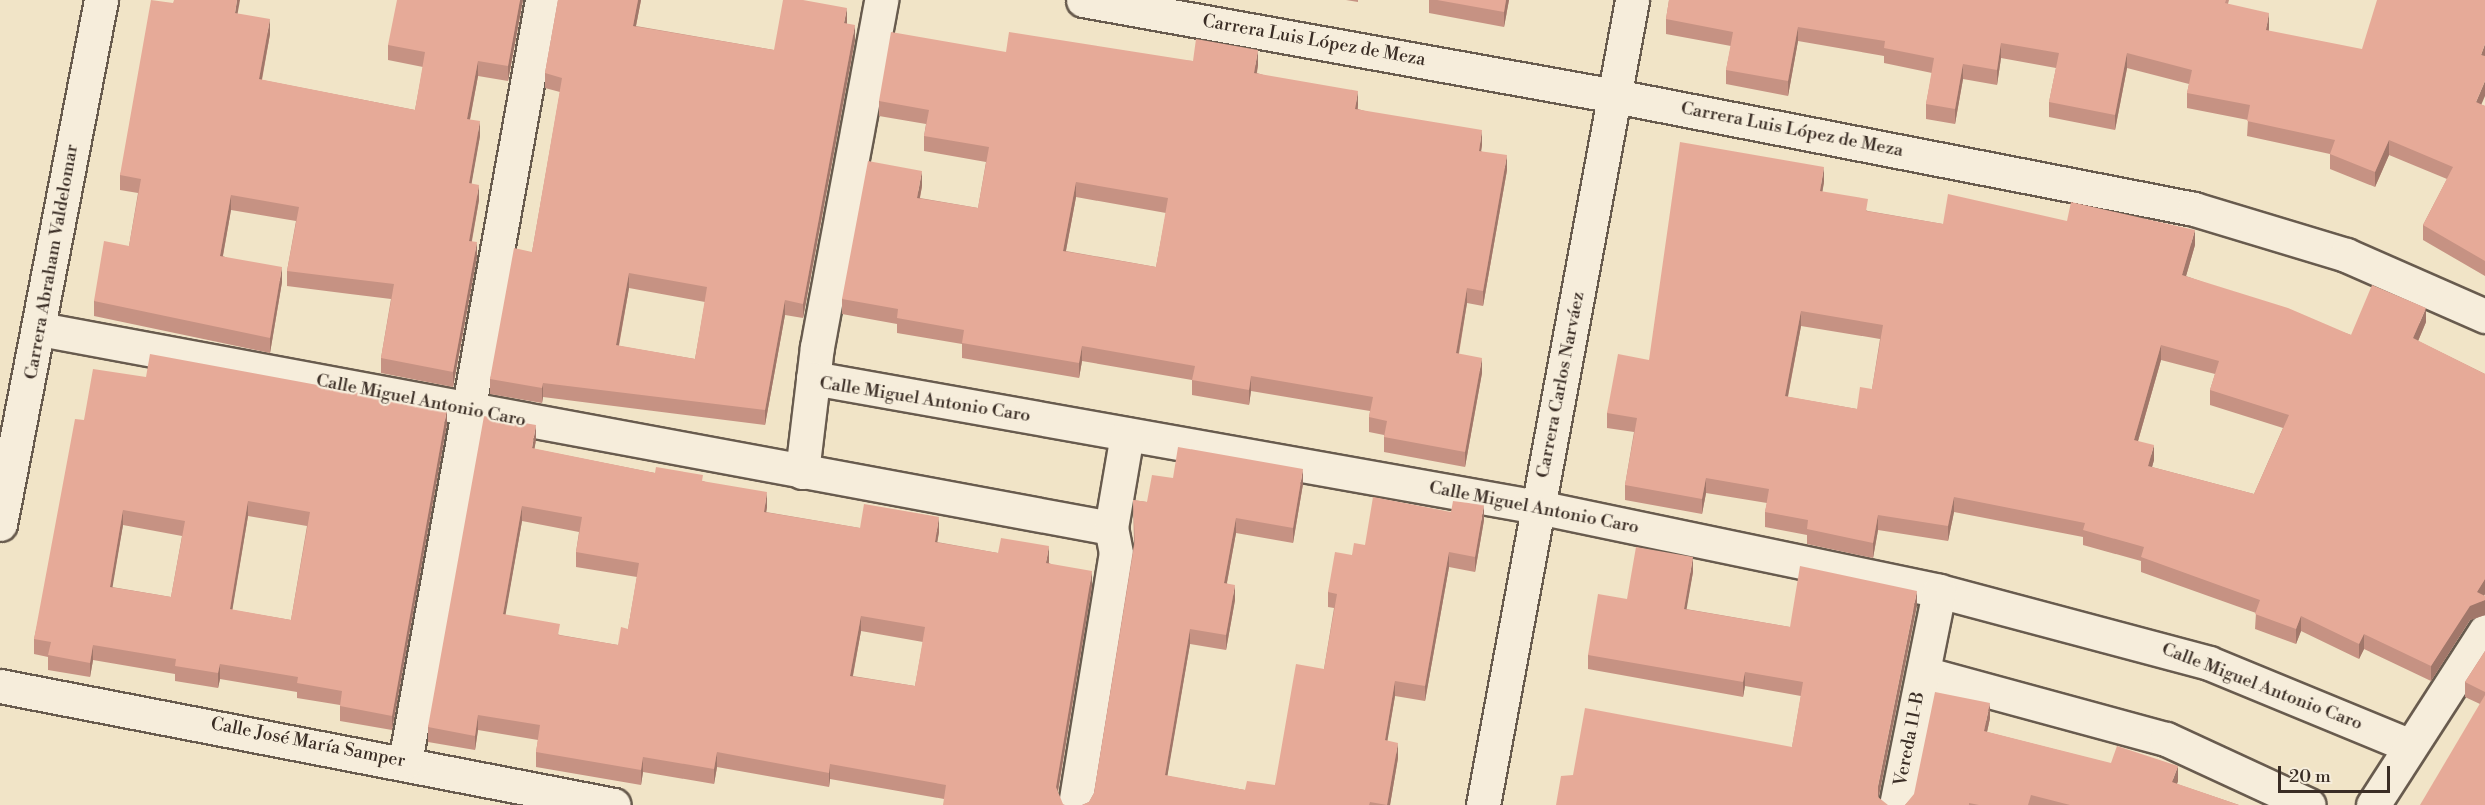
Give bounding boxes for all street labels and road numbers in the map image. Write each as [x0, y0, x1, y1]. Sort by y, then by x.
street label: Carrera Luis López de Meza [1201, 11, 1427, 71]
street label: Carrera Luis López de Meza [1679, 98, 1905, 162]
street label: Carrera Abraham Valdelomar [21, 143, 83, 381]
street label: Carrera Carlos Narváez [1532, 290, 1590, 480]
street label: Calle Miguel Antonio Caro [314, 370, 528, 432]
street label: Calle Miguel Antonio Caro [818, 373, 1032, 427]
street label: Calle Miguel Antonio Caro [1427, 477, 1641, 539]
street label: Calle Miguel Antonio Caro [2158, 639, 2366, 735]
street label: Vereda 11-B [1890, 690, 1930, 788]
street label: Calle José María Samper [209, 714, 407, 772]

